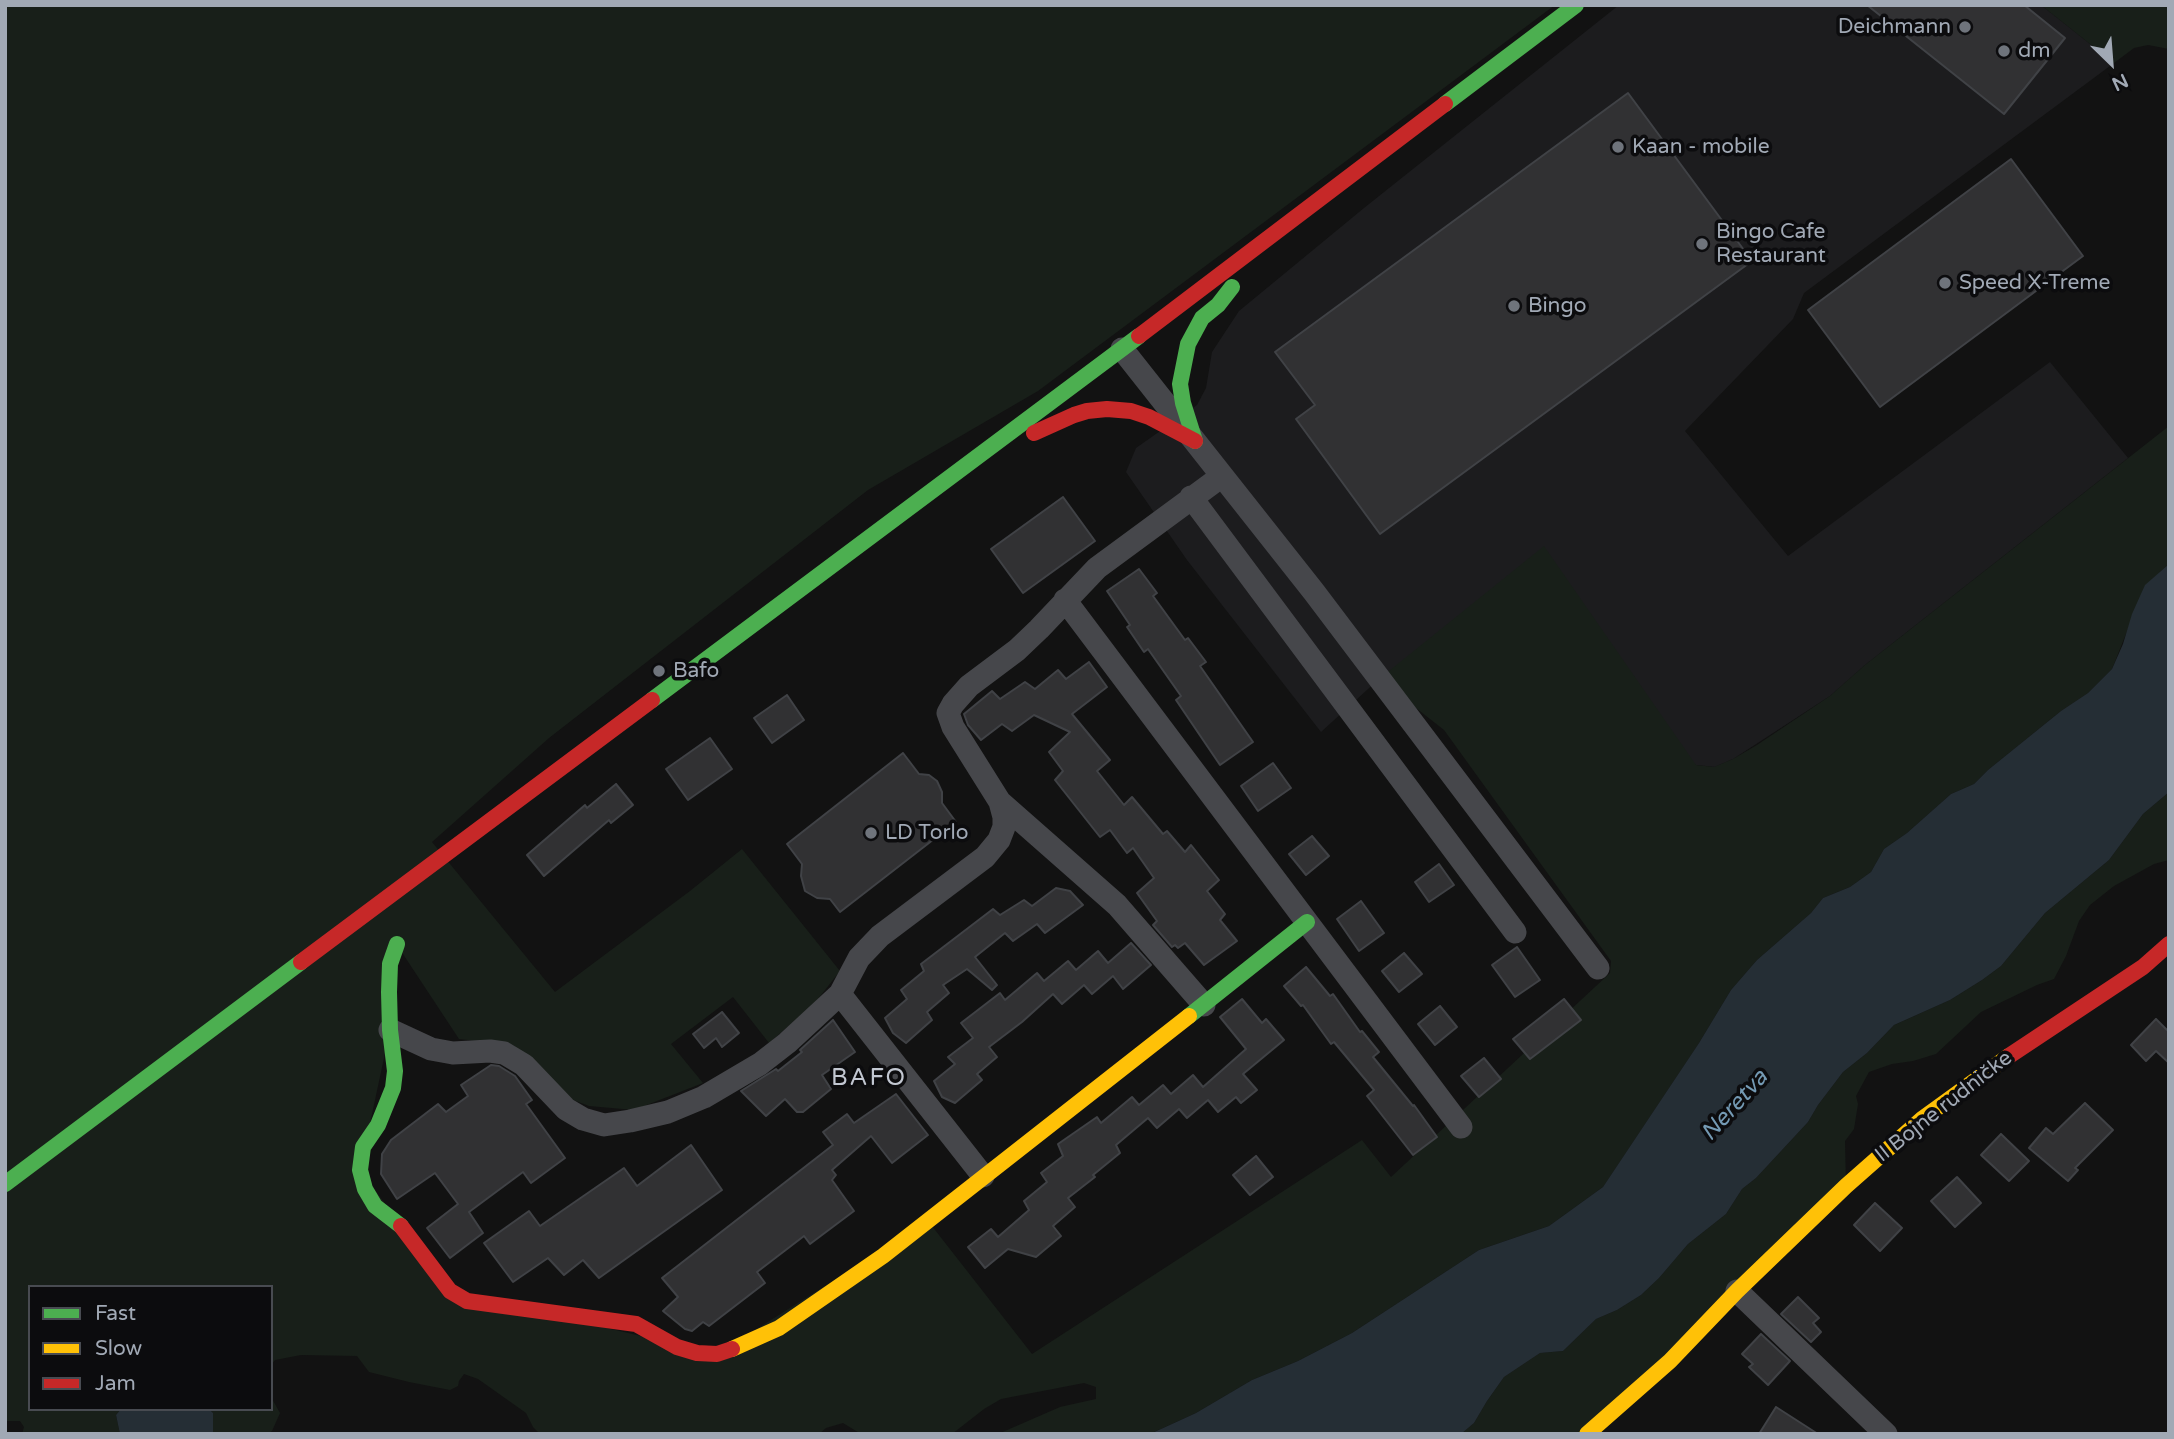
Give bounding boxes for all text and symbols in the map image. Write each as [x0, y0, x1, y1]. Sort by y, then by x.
place label: Deichmann [1838, 14, 1951, 40]
marker: Deichmann [1957, 19, 1973, 35]
north arrow [2076, 28, 2146, 98]
place label: dm [2018, 38, 2051, 64]
marker: dm [1996, 43, 2012, 59]
text: N [2108, 69, 2131, 95]
place label: Kaan - mobile [1632, 134, 1770, 160]
marker: Kaan - mobile [1610, 139, 1626, 155]
place label: Bingo Cafe Restaurant [1716, 219, 1826, 269]
marker: Bingo Cafe Restaurant [1694, 236, 1710, 252]
place label: Speed X-Treme [1959, 270, 2110, 296]
marker: Speed X-Treme [1937, 275, 1953, 291]
place label: Bingo [1528, 293, 1586, 319]
marker: Bingo [1506, 298, 1522, 314]
place label: Bafo [673, 658, 719, 684]
marker: Bafo [651, 663, 667, 679]
place label: LD Torlo [885, 820, 969, 846]
marker: LD Torlo [863, 825, 879, 841]
street label: II Bojne rudničke [1871, 1046, 2017, 1168]
district label: BAFO [831, 1065, 907, 1093]
water label: Neretva [1696, 1065, 1774, 1147]
legend [28, 1285, 273, 1411]
text: Fast [95, 1301, 136, 1326]
text: Slow [95, 1336, 142, 1361]
text: Jam [95, 1371, 136, 1396]

